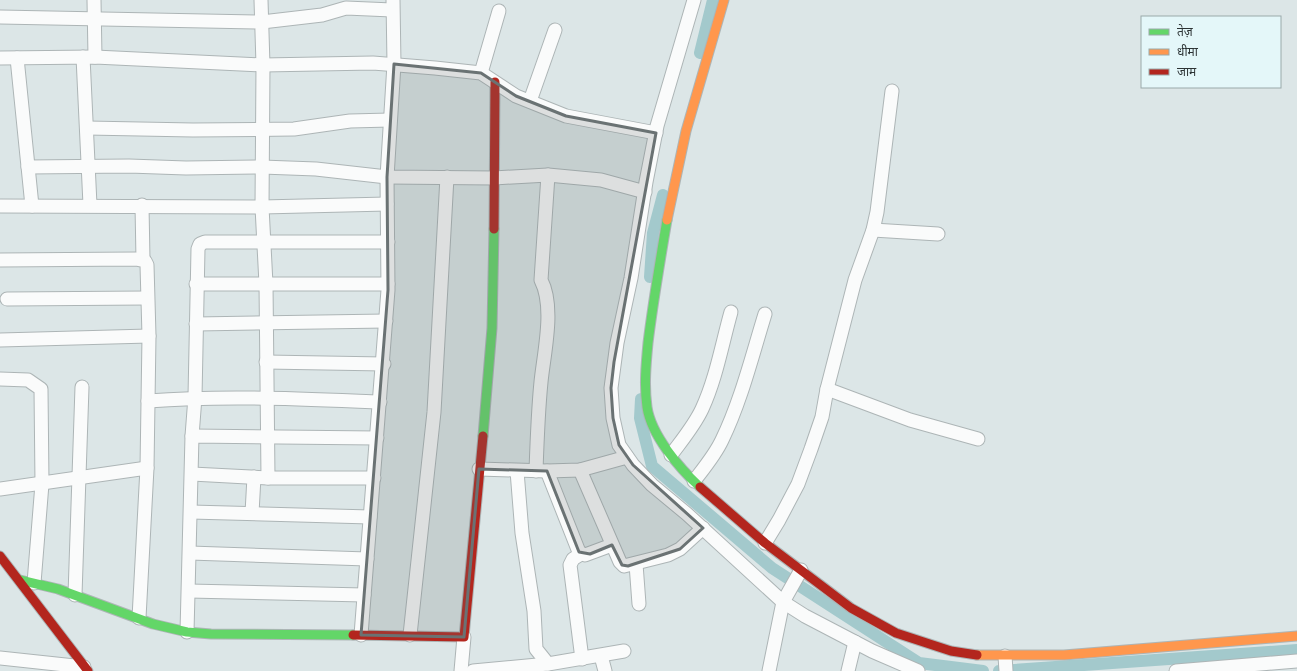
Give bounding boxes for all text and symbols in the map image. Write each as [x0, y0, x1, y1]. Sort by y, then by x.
legend [1141, 16, 1281, 88]
text: तेज़ [1177, 24, 1194, 39]
text: धीमा [1177, 44, 1199, 59]
text: जाम [1177, 65, 1197, 79]

